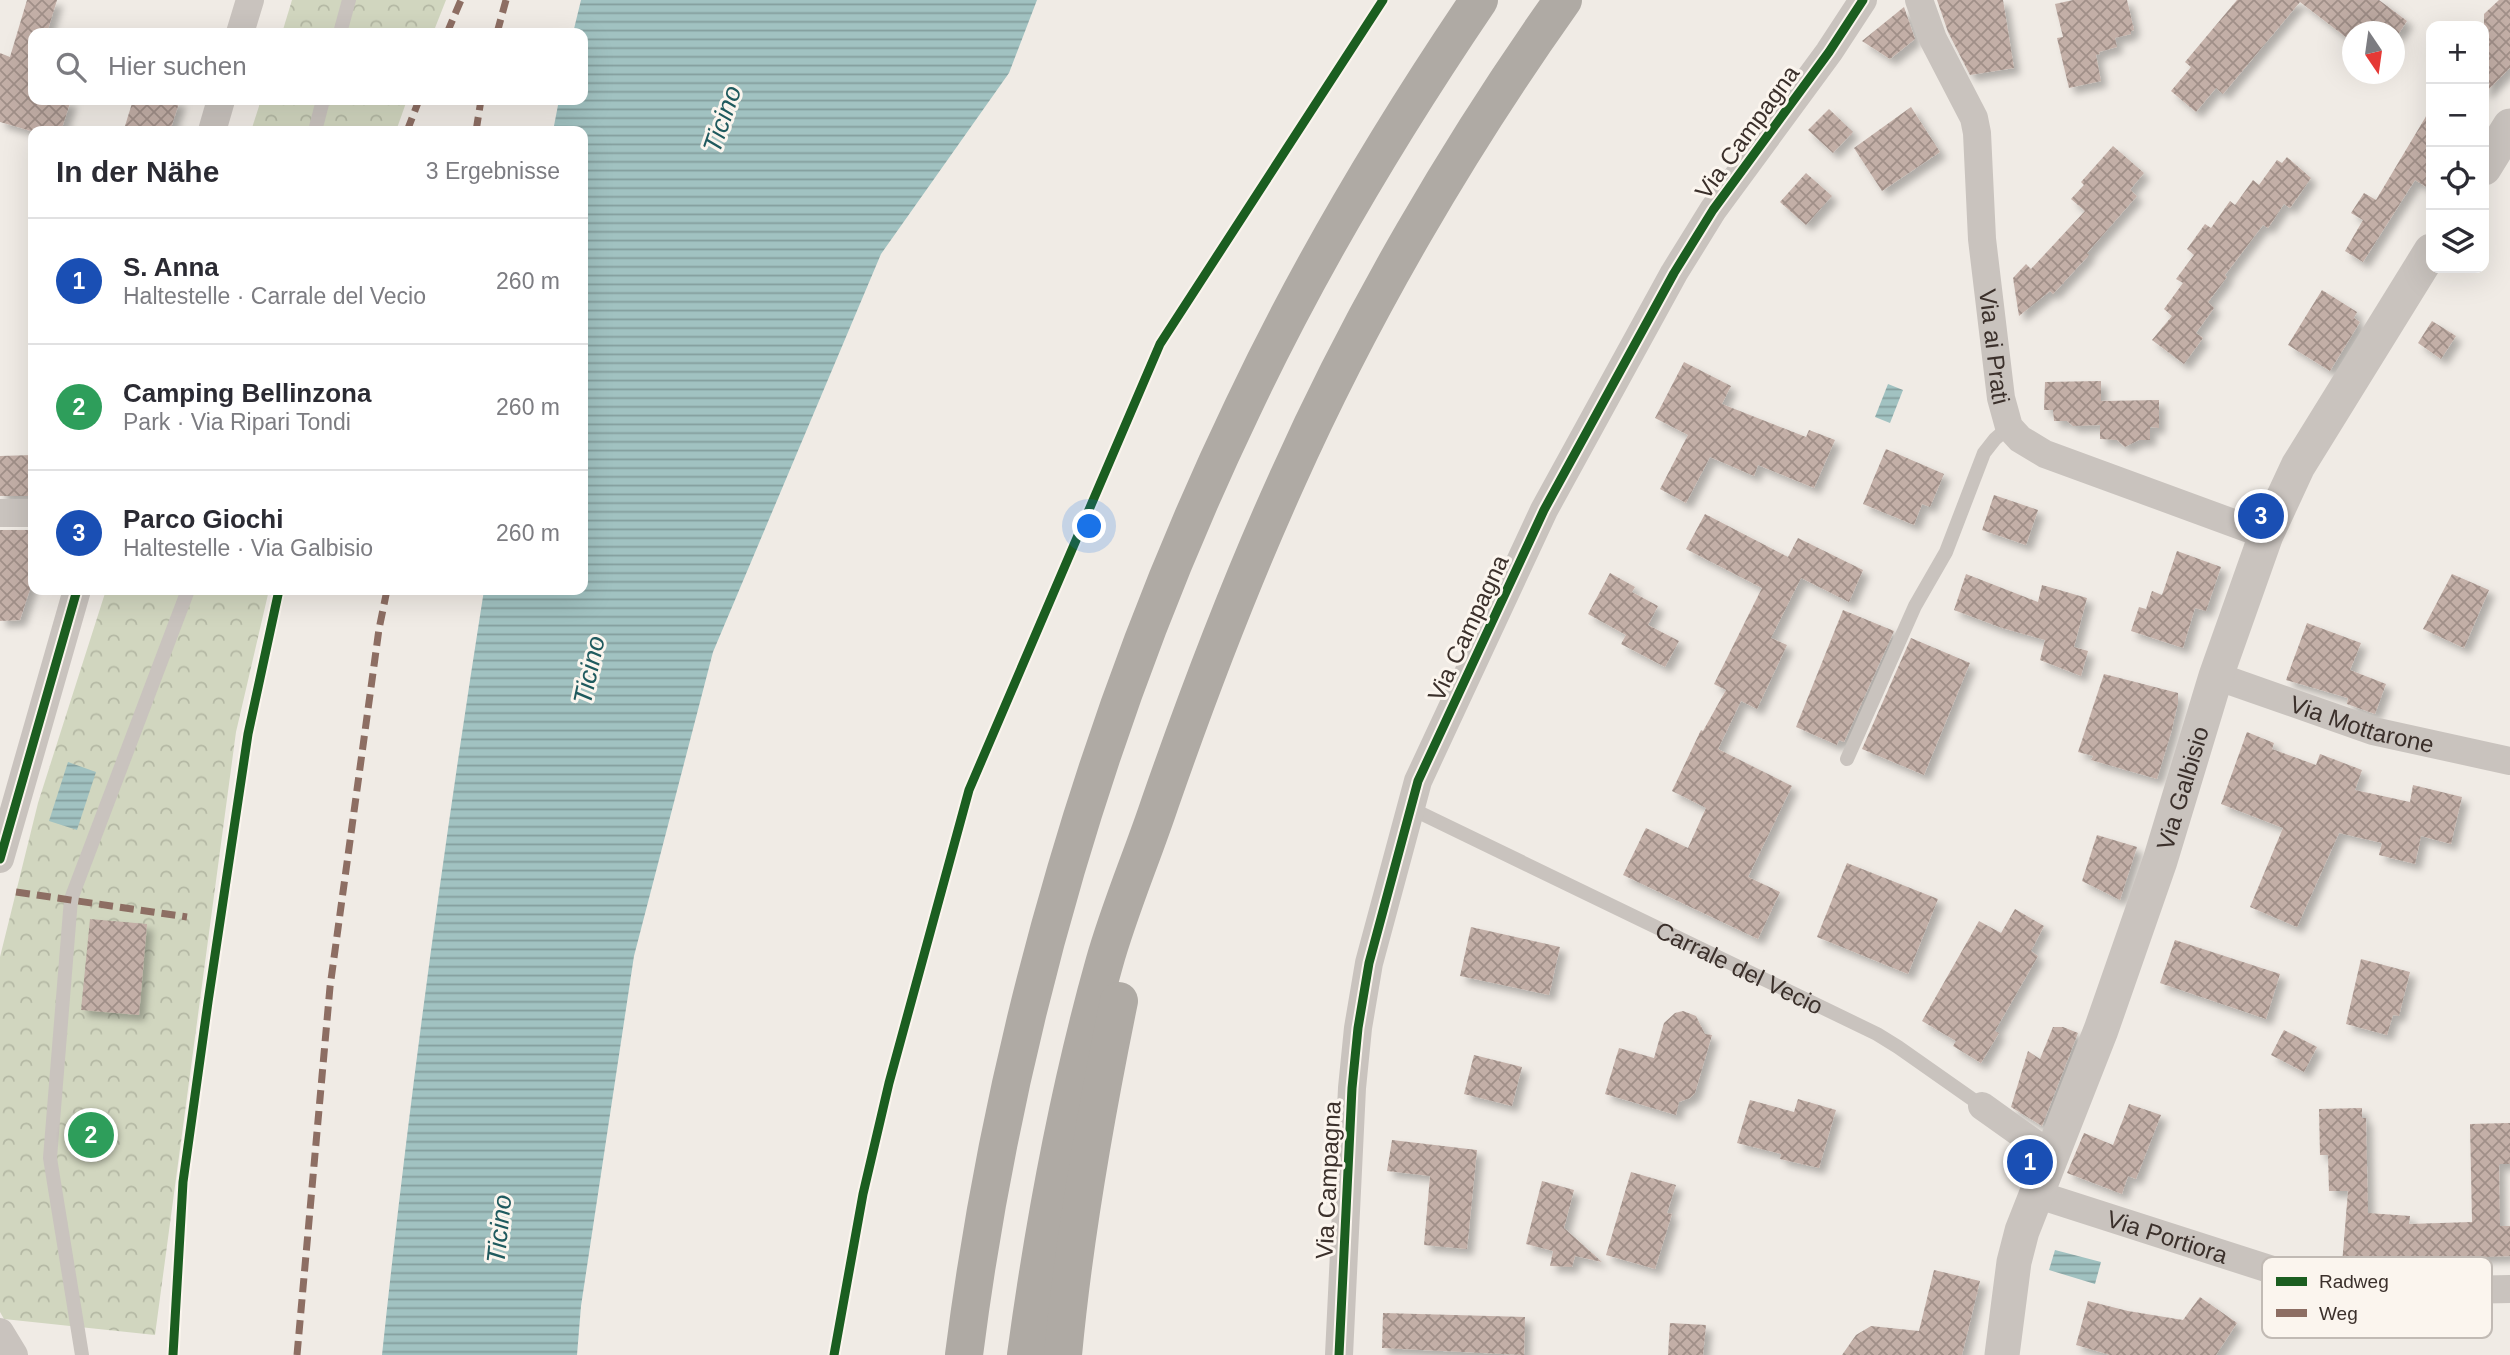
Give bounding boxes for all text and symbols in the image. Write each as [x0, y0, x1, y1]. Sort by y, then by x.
north arrow [2342, 21, 2405, 84]
map controls [2426, 21, 2489, 273]
button: + [2426, 21, 2489, 84]
search box [28, 28, 588, 105]
icon: search [52, 48, 90, 86]
text: Hier suchen [108, 51, 247, 81]
street label: Via Campagna [1690, 59, 1805, 204]
water label: Ticino [697, 81, 747, 157]
button: − [2426, 84, 2489, 147]
button: locate [2426, 147, 2489, 210]
text: In der Nähe [56, 155, 219, 188]
text: 3 Ergebnisse [426, 158, 560, 184]
button: layers [2426, 210, 2489, 273]
text: S. Anna [123, 252, 219, 282]
text: 1 [73, 268, 85, 294]
text: 260 m [496, 268, 560, 294]
text: Haltestelle · Carrale del Vecio [123, 283, 426, 309]
street label: Via ai Prati [1975, 287, 2016, 407]
text: Camping Bellinzona [123, 378, 371, 408]
text: 2 [73, 394, 85, 420]
text: 260 m [496, 394, 560, 420]
text: Park · Via Ripari Tondi [123, 409, 351, 435]
pin: 3 [2238, 490, 2284, 542]
text: Parco Giochi [123, 504, 283, 534]
your location [1072, 509, 1106, 543]
text: 3 [73, 520, 85, 546]
text: 260 m [496, 520, 560, 546]
text: Haltestelle · Via Galbisio [123, 535, 373, 561]
street label: Via Campagna [1422, 550, 1514, 705]
water label: Ticino [567, 633, 611, 707]
street label: Via Mottarone [2287, 690, 2437, 757]
street label: Via Galbisio [2151, 723, 2214, 853]
street label: Carrale del Vecio [1651, 915, 1828, 1019]
street label: Via Campagna [1310, 1100, 1346, 1260]
pin: 2 [68, 1109, 114, 1161]
pin: 1 [2007, 1136, 2053, 1188]
water label: Ticino [480, 1193, 518, 1265]
street label: Via Portiora [2104, 1204, 2232, 1268]
legend [2262, 1257, 2492, 1338]
text: Radweg [2319, 1271, 2389, 1292]
text: Weg [2319, 1303, 2358, 1324]

